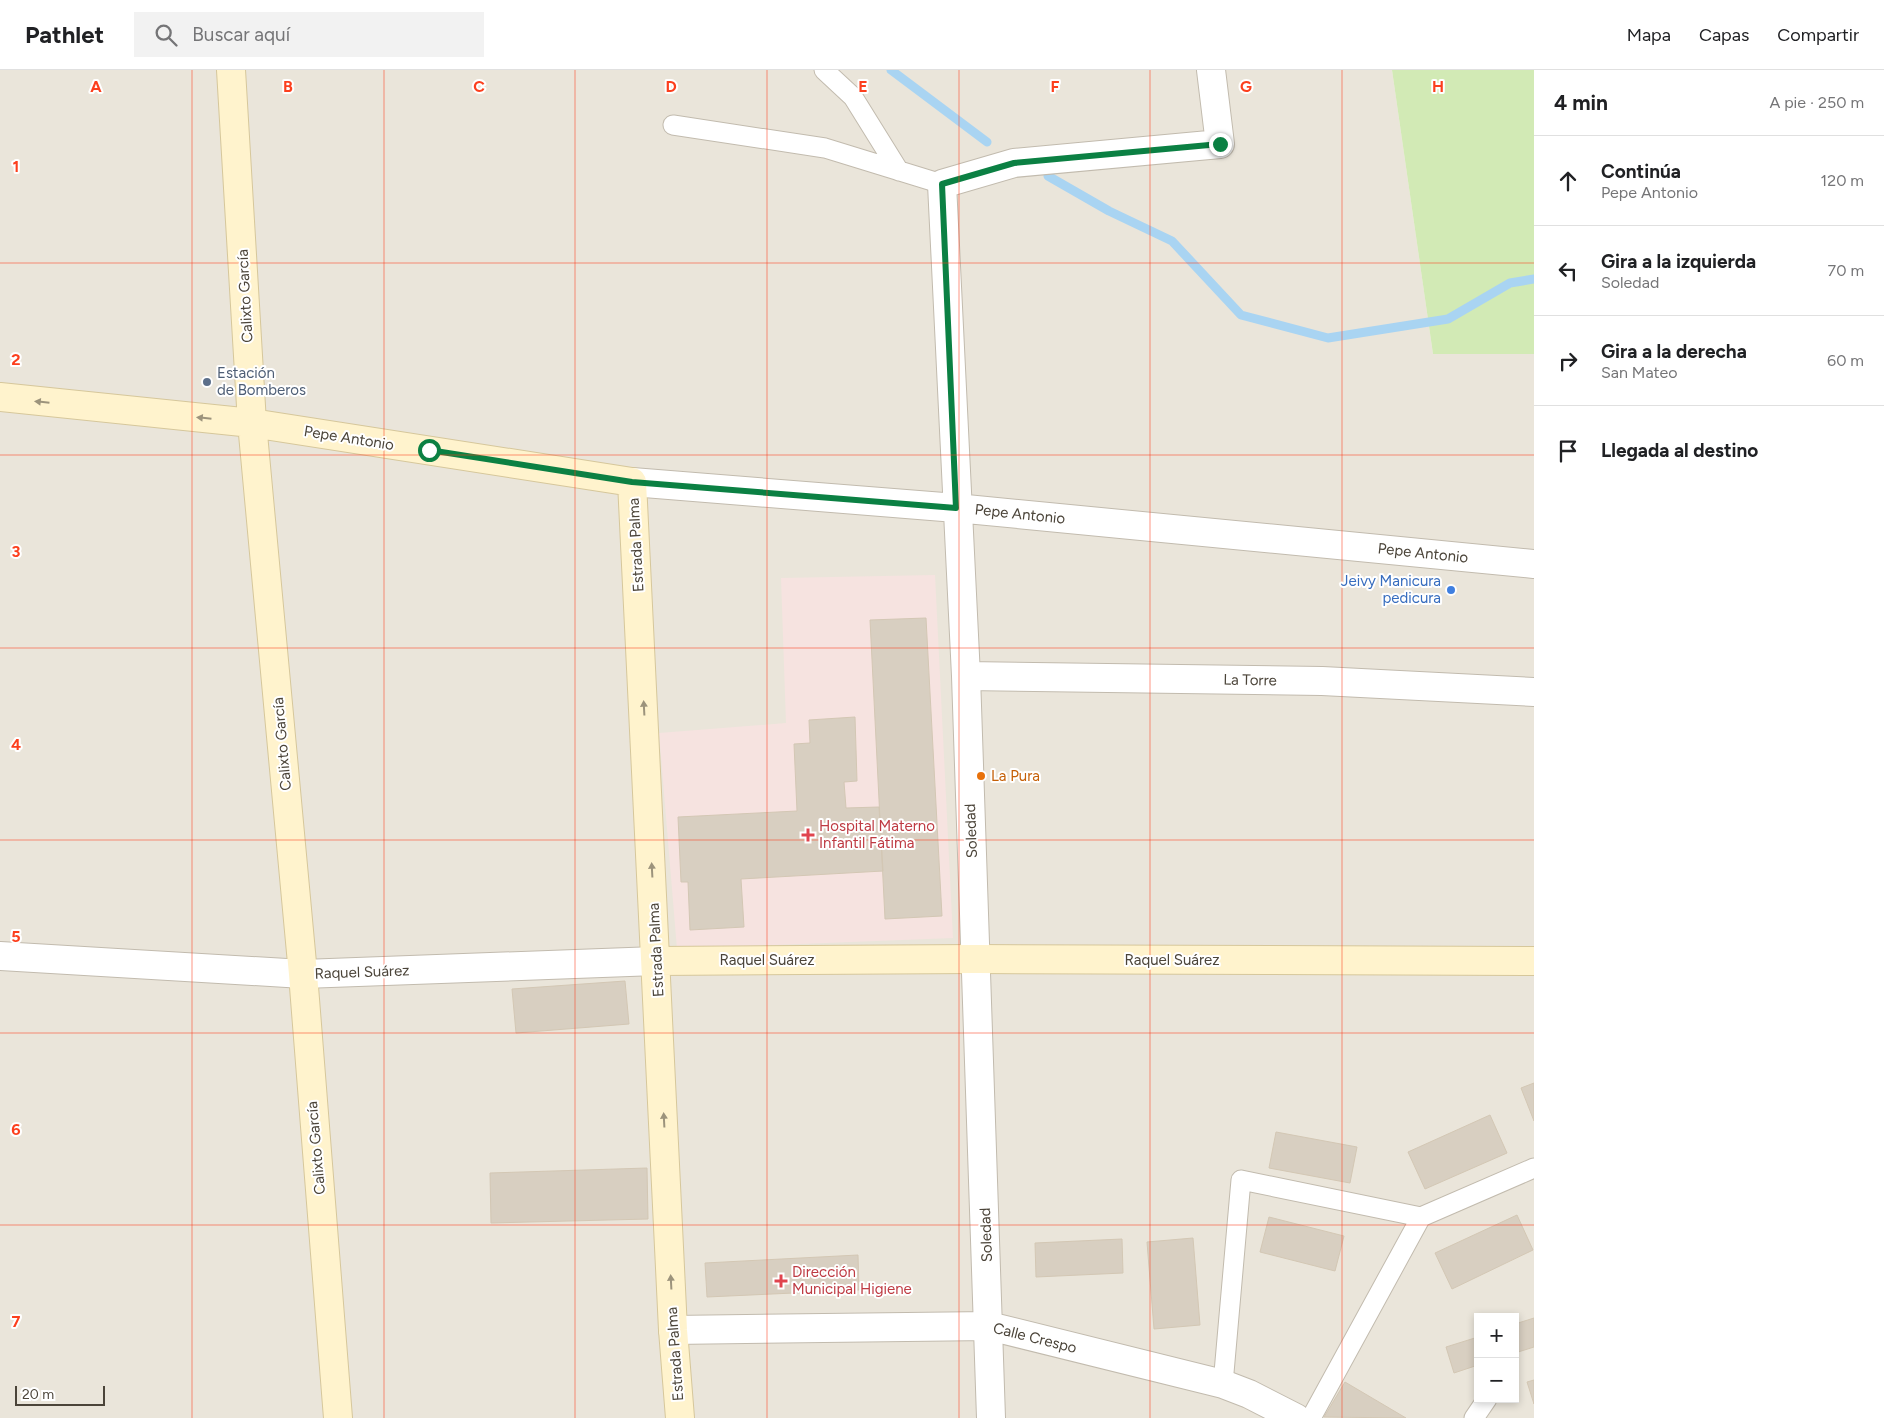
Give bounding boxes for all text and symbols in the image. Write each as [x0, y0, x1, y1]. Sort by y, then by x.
search box [134, 12, 484, 57]
text: Pathlet [25, 20, 104, 49]
icon: search [152, 21, 180, 49]
text: Buscar aquí [192, 23, 290, 46]
text: Mapa [1627, 24, 1671, 46]
text: Capas [1699, 24, 1749, 46]
text: Compartir [1777, 24, 1859, 46]
text: A [90, 77, 102, 96]
text: B [283, 77, 293, 96]
text: C [473, 77, 485, 96]
text: D [665, 77, 677, 96]
text: E [858, 77, 868, 96]
text: F [1051, 77, 1060, 96]
text: G [1240, 77, 1252, 96]
text: H [1432, 77, 1444, 96]
text: 4 min [1554, 90, 1608, 115]
text: A pie · 250 m [1769, 93, 1864, 112]
route end [1209, 133, 1232, 156]
text: 1 [13, 157, 19, 176]
text: Continúa [1601, 160, 1681, 183]
icon: ahead [1554, 167, 1582, 195]
text: 120 m [1821, 171, 1864, 190]
text: Pepe Antonio [1601, 183, 1698, 202]
street label: Calixto García [234, 249, 256, 343]
text: Gira a la izquierda [1601, 250, 1756, 273]
icon: left [1554, 257, 1582, 285]
text: 70 m [1828, 261, 1864, 280]
text: Soledad [1601, 273, 1659, 292]
text: Gira a la derecha [1601, 340, 1747, 363]
icon: right [1554, 347, 1582, 375]
text: 2 [11, 350, 21, 369]
text: 60 m [1827, 351, 1864, 370]
text: San Mateo [1601, 363, 1678, 382]
place label: Estación de Bomberos [217, 364, 306, 399]
marker: Estación de Bomberos [201, 376, 213, 388]
one-way arrow [34, 398, 50, 406]
one-way arrow [196, 414, 212, 422]
street label: Pepe Antonio [303, 422, 396, 454]
icon: arrive [1554, 437, 1582, 465]
route start [418, 439, 441, 462]
text: Llegada al destino [1601, 439, 1758, 462]
street label: Estrada Palma [625, 497, 647, 593]
street label: Pepe Antonio [974, 500, 1066, 528]
street label: Pepe Antonio [1377, 539, 1469, 567]
text: 3 [12, 542, 21, 561]
place label: Jeivy Manicura pedicura [1341, 572, 1441, 607]
marker: Jeivy Manicura pedicura [1445, 584, 1457, 596]
street label: La Torre [1223, 671, 1277, 689]
street label: Calixto García [269, 697, 295, 791]
one-way arrow [639, 699, 647, 715]
text: 4 [11, 735, 21, 754]
place label: La Pura [991, 767, 1040, 785]
marker: La Pura [975, 770, 987, 782]
street label: Soledad [961, 803, 981, 859]
place label: Hospital Materno Infantil Fátima [819, 817, 935, 852]
marker: Hospital Materno Infantil Fátima [801, 828, 815, 842]
one-way arrow [647, 862, 655, 878]
street label: Estrada Palma [645, 902, 667, 998]
text: 5 [11, 927, 21, 946]
street label: Raquel Suárez [719, 951, 815, 969]
street label: Raquel Suárez [1124, 951, 1220, 969]
street label: Raquel Suárez [314, 961, 410, 983]
street label: Calixto García [303, 1101, 329, 1195]
one-way arrow [659, 1111, 667, 1127]
text: 6 [11, 1120, 21, 1139]
street label: Soledad [976, 1207, 996, 1263]
place label: Dirección Municipal Higiene [792, 1263, 912, 1298]
one-way arrow [666, 1274, 674, 1290]
marker: Dirección Municipal Higiene [774, 1274, 788, 1288]
street label: Estrada Palma [663, 1306, 687, 1402]
text: 7 [12, 1312, 21, 1331]
map controls [1474, 1313, 1519, 1403]
button: + [1474, 1313, 1519, 1358]
street label: Calle Crespo [991, 1319, 1079, 1357]
button: − [1474, 1358, 1519, 1403]
scale bar [15, 1383, 105, 1406]
text: 20 m [22, 1386, 54, 1403]

